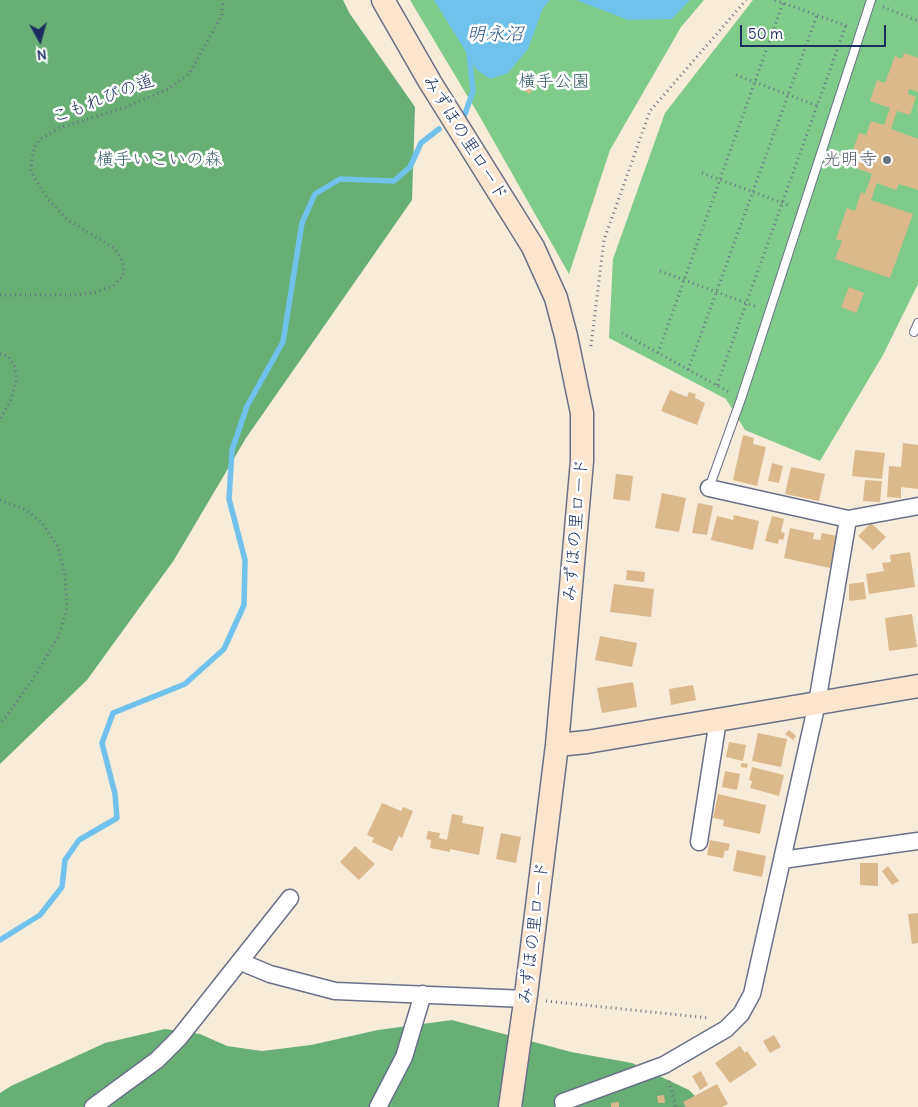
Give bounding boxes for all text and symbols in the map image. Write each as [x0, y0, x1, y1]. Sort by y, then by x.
north arrow [15, 15, 65, 65]
scale bar [743, 15, 889, 47]
water label: 明永沼 [467, 24, 523, 46]
text: 50 m [748, 24, 783, 43]
text: N [36, 45, 48, 64]
street label: こもれびの道 [49, 70, 157, 128]
street label: みずほの里ロード [418, 71, 512, 205]
park label: 横手公園 [518, 71, 590, 93]
park label: 横手いこいの森 [96, 149, 222, 171]
place label: 光明寺 [823, 149, 877, 171]
marker: 光明寺 [881, 154, 893, 166]
street label: みずほの里ロード [559, 457, 593, 603]
street label: みずほの里ロード [515, 860, 553, 1006]

